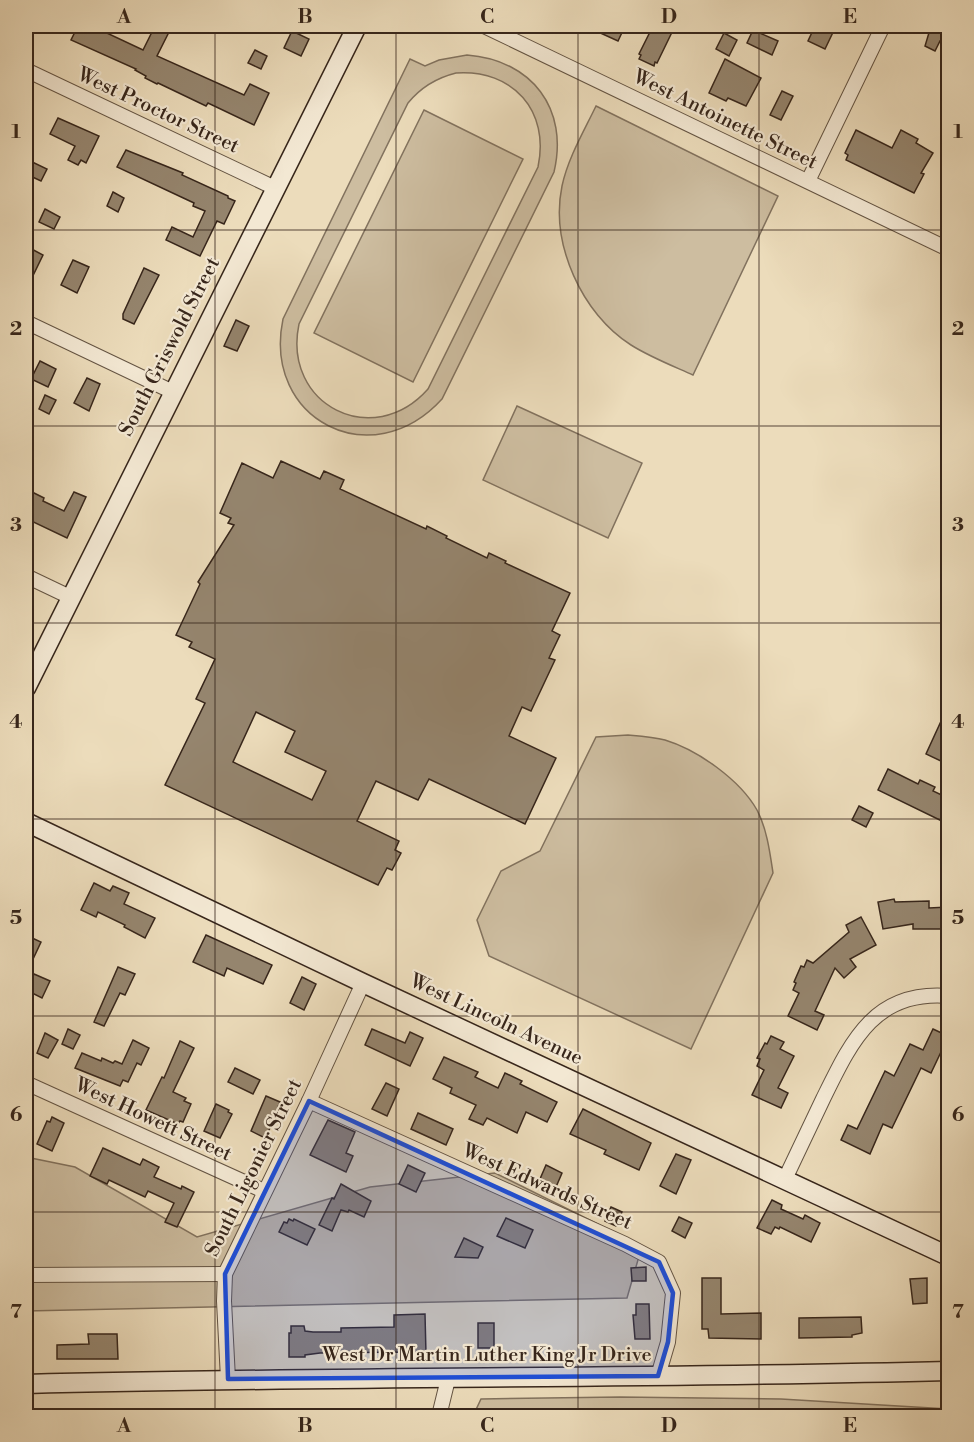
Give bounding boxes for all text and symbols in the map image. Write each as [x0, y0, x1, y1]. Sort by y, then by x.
text: A [116, 5, 132, 30]
text: B [297, 5, 313, 30]
text: C [480, 5, 494, 30]
text: D [661, 5, 677, 30]
text: E [843, 5, 857, 30]
street label: West Proctor Street [72, 62, 243, 159]
street label: West Antoinette Street [628, 64, 821, 176]
text: 1 [11, 120, 21, 145]
text: 1 [953, 120, 963, 145]
street label: South Griswold Street [114, 253, 226, 441]
text: 2 [10, 317, 22, 342]
text: 2 [952, 317, 964, 342]
text: 3 [10, 513, 22, 538]
text: 3 [952, 513, 964, 538]
text: 4 [9, 710, 23, 735]
text: 4 [951, 710, 965, 735]
text: 5 [10, 906, 22, 931]
text: 5 [952, 906, 964, 931]
street label: West Lincoln Avenue [405, 969, 587, 1071]
street label: West Howett Street [70, 1072, 235, 1167]
street label: South Ligonier Street [200, 1075, 308, 1261]
text: 6 [10, 1103, 23, 1128]
text: 6 [952, 1103, 965, 1128]
street label: West Edwards Street [457, 1138, 636, 1236]
text: 7 [10, 1300, 22, 1325]
text: 7 [952, 1300, 964, 1325]
street label: West Dr Martin Luther King Jr Drive [321, 1343, 652, 1368]
text: A [116, 1414, 132, 1439]
text: B [297, 1414, 313, 1439]
text: C [480, 1414, 494, 1439]
text: D [661, 1414, 677, 1439]
text: E [843, 1414, 857, 1439]

